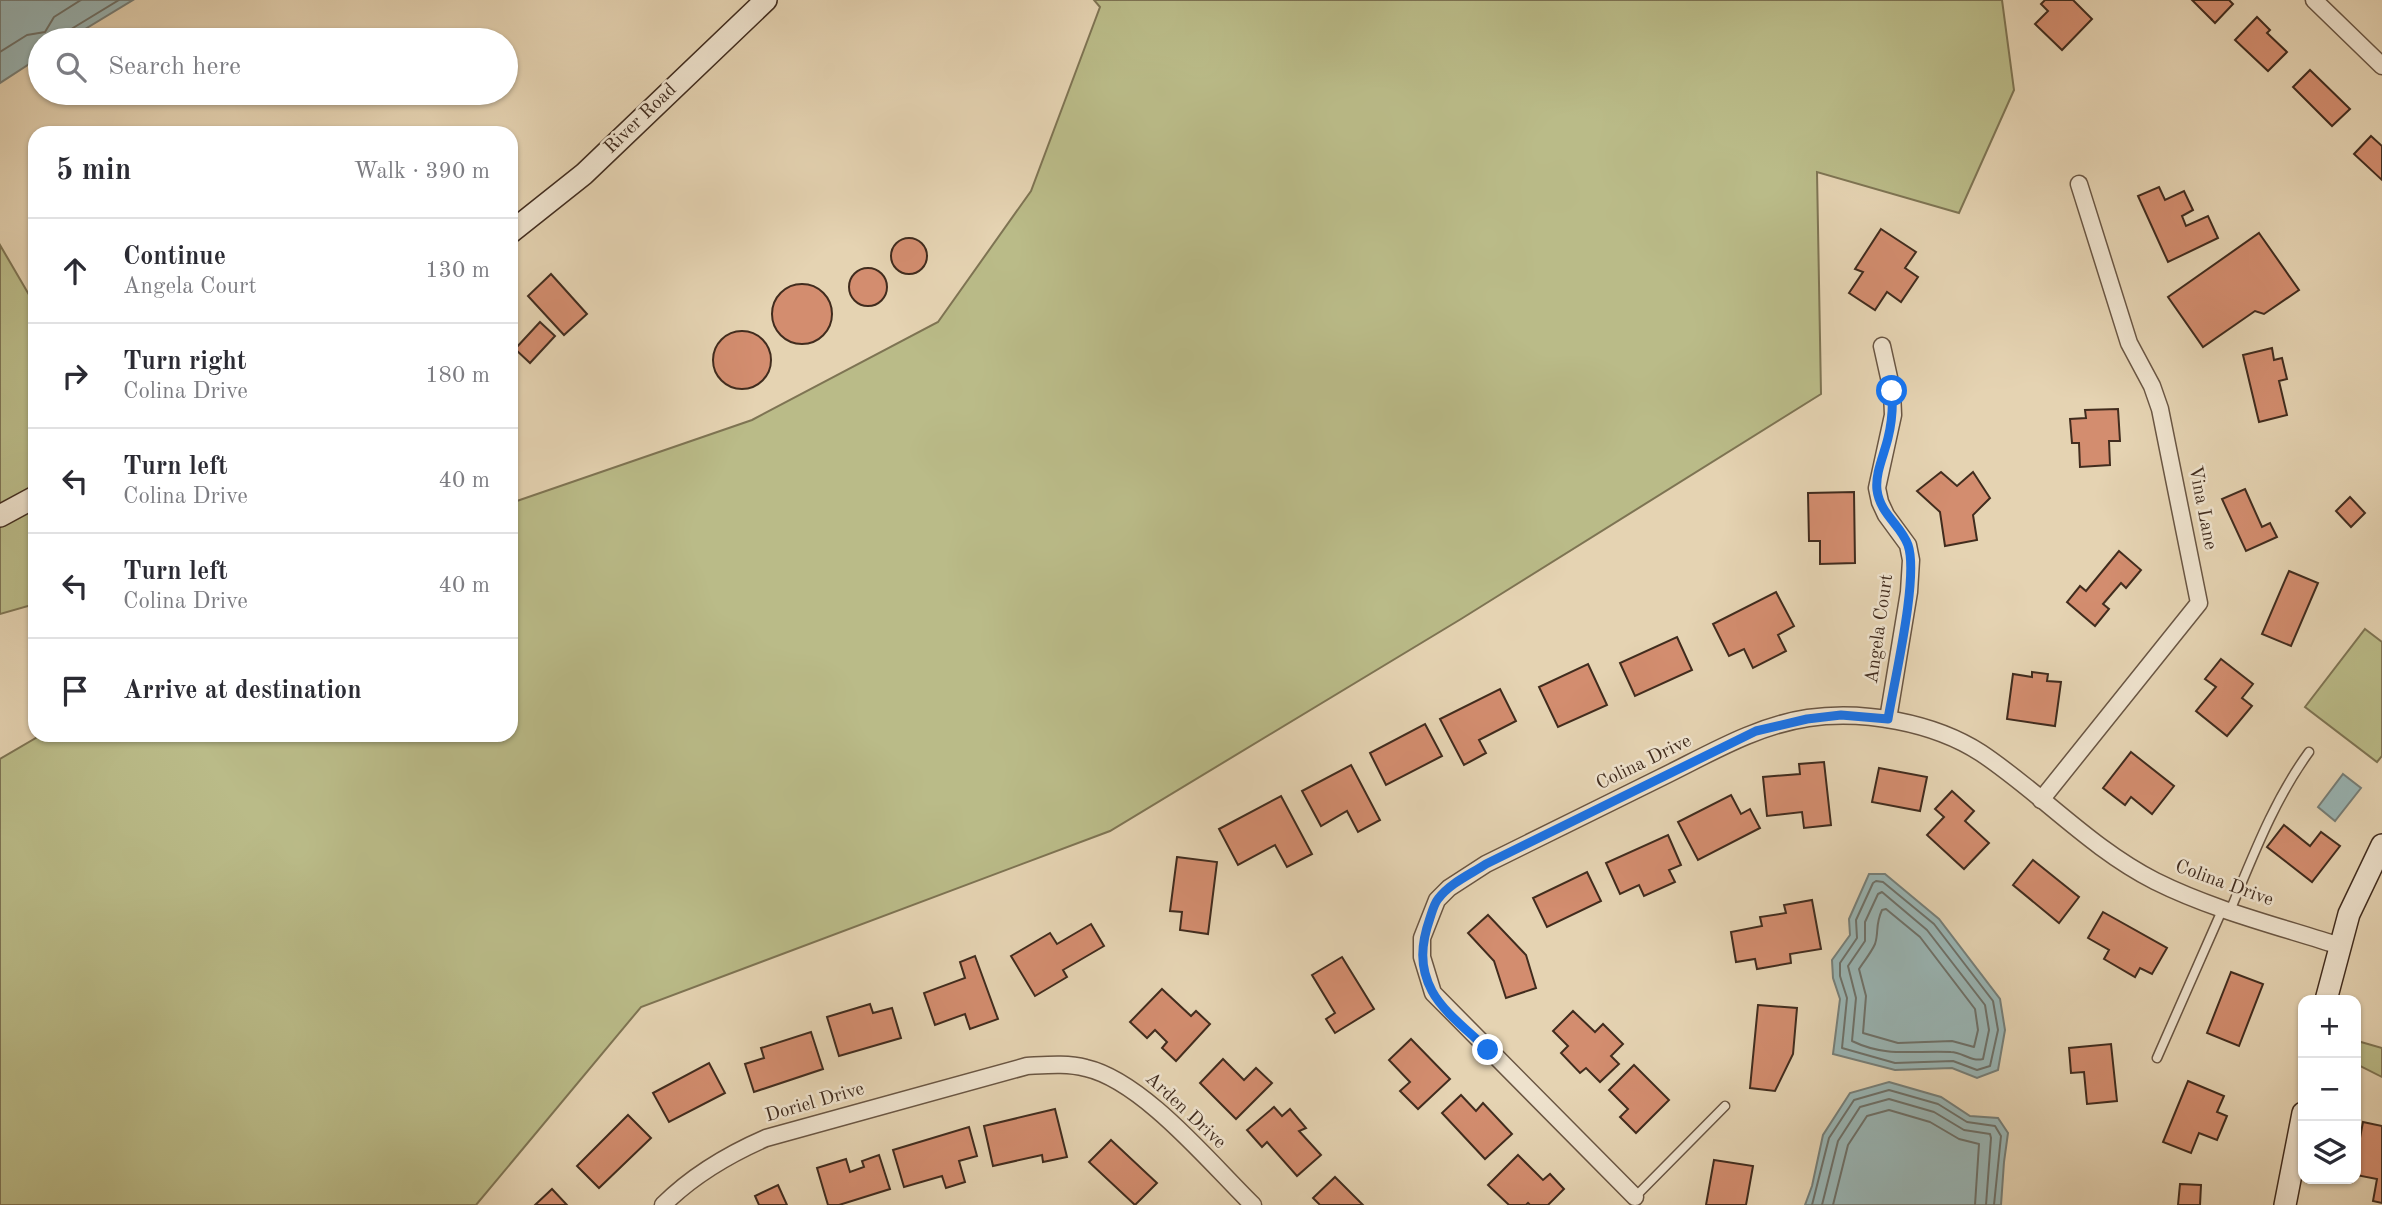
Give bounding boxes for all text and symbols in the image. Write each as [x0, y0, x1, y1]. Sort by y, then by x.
search box [28, 28, 518, 105]
icon: search [52, 48, 90, 86]
text: Search here [108, 54, 241, 80]
street label: River Road [601, 80, 681, 158]
text: 5 min [56, 156, 131, 186]
text: Walk · 390 m [354, 160, 490, 183]
text: Continue [123, 244, 226, 270]
icon: ahead [56, 252, 94, 290]
text: 130 m [425, 259, 490, 282]
text: Angela Court [123, 275, 257, 298]
text: Turn right [123, 349, 246, 375]
icon: right [56, 357, 94, 395]
text: 180 m [425, 364, 490, 387]
route start [1876, 375, 1907, 406]
text: Colina Drive [123, 380, 248, 403]
text: Turn left [123, 454, 228, 480]
icon: left [56, 462, 94, 500]
street label: Vina Lane [2185, 464, 2219, 552]
text: 40 m [439, 469, 490, 492]
text: Colina Drive [123, 485, 248, 508]
text: Turn left [123, 559, 228, 585]
icon: left [56, 567, 94, 605]
street label: Angela Court [1863, 573, 1897, 685]
text: 40 m [439, 574, 490, 597]
text: Colina Drive [123, 590, 248, 613]
icon: arrive [56, 672, 94, 710]
text: Arrive at destination [123, 678, 362, 704]
street label: Colina Drive [1594, 732, 1694, 794]
street label: Colina Drive [2172, 857, 2276, 911]
map controls [2298, 995, 2361, 1184]
button: + [2298, 995, 2361, 1058]
route end [1472, 1034, 1503, 1065]
button: − [2298, 1058, 2361, 1121]
street label: Arden Drive [1141, 1069, 1229, 1153]
street label: Doriel Drive [763, 1080, 867, 1126]
button: layers [2298, 1121, 2361, 1184]

